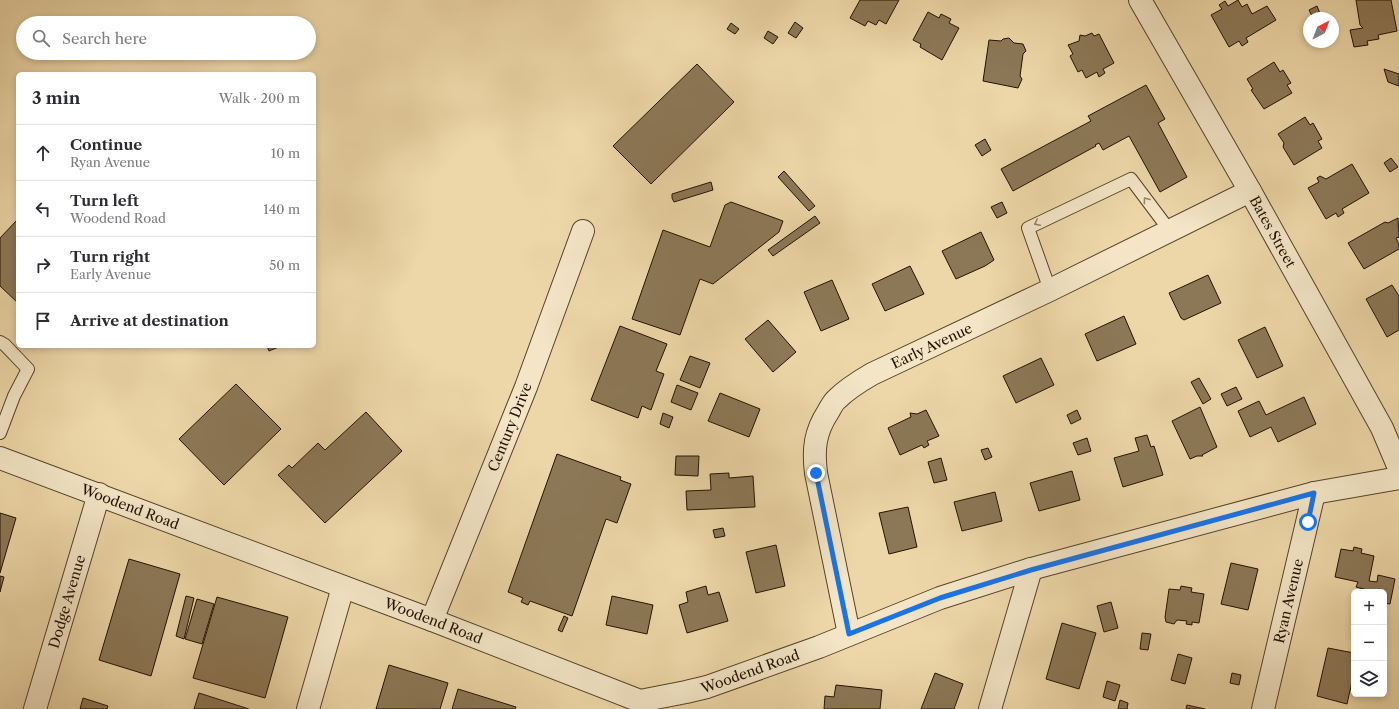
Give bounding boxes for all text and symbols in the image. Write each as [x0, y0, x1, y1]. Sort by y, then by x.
north arrow [1303, 12, 1339, 48]
search box [16, 16, 316, 60]
icon: search [30, 27, 52, 49]
text: Search here [62, 29, 147, 48]
text: 3 min [32, 88, 81, 108]
text: Walk · 200 m [219, 90, 300, 106]
text: Continue [70, 135, 142, 154]
icon: ahead [32, 142, 54, 164]
text: 10 m [271, 145, 300, 161]
text: Ryan Avenue [70, 154, 150, 170]
text: Turn left [70, 191, 139, 210]
street label: Bates Street [1245, 193, 1300, 271]
one-way arrow [1143, 197, 1151, 204]
icon: left [32, 198, 54, 220]
text: 140 m [263, 201, 300, 217]
text: Woodend Road [70, 210, 166, 226]
one-way arrow [1034, 219, 1041, 226]
text: Turn right [70, 247, 150, 266]
icon: right [32, 254, 54, 276]
text: 50 m [269, 257, 300, 273]
text: Early Avenue [70, 266, 151, 282]
icon: arrive [32, 310, 54, 332]
text: Arrive at destination [70, 311, 229, 330]
street label: Early Avenue [888, 319, 975, 373]
street label: Century Drive [484, 380, 536, 474]
route end [807, 464, 825, 482]
street label: Woodend Road [78, 480, 182, 534]
route start [1299, 513, 1317, 531]
street label: Dodge Avenue [45, 553, 89, 651]
street label: Ryan Avenue [1270, 557, 1307, 645]
map controls [1351, 589, 1387, 697]
button: + [1351, 589, 1387, 625]
street label: Woodend Road [381, 594, 485, 648]
button: − [1351, 625, 1387, 661]
street label: Woodend Road [698, 646, 802, 698]
button: layers [1351, 661, 1387, 697]

